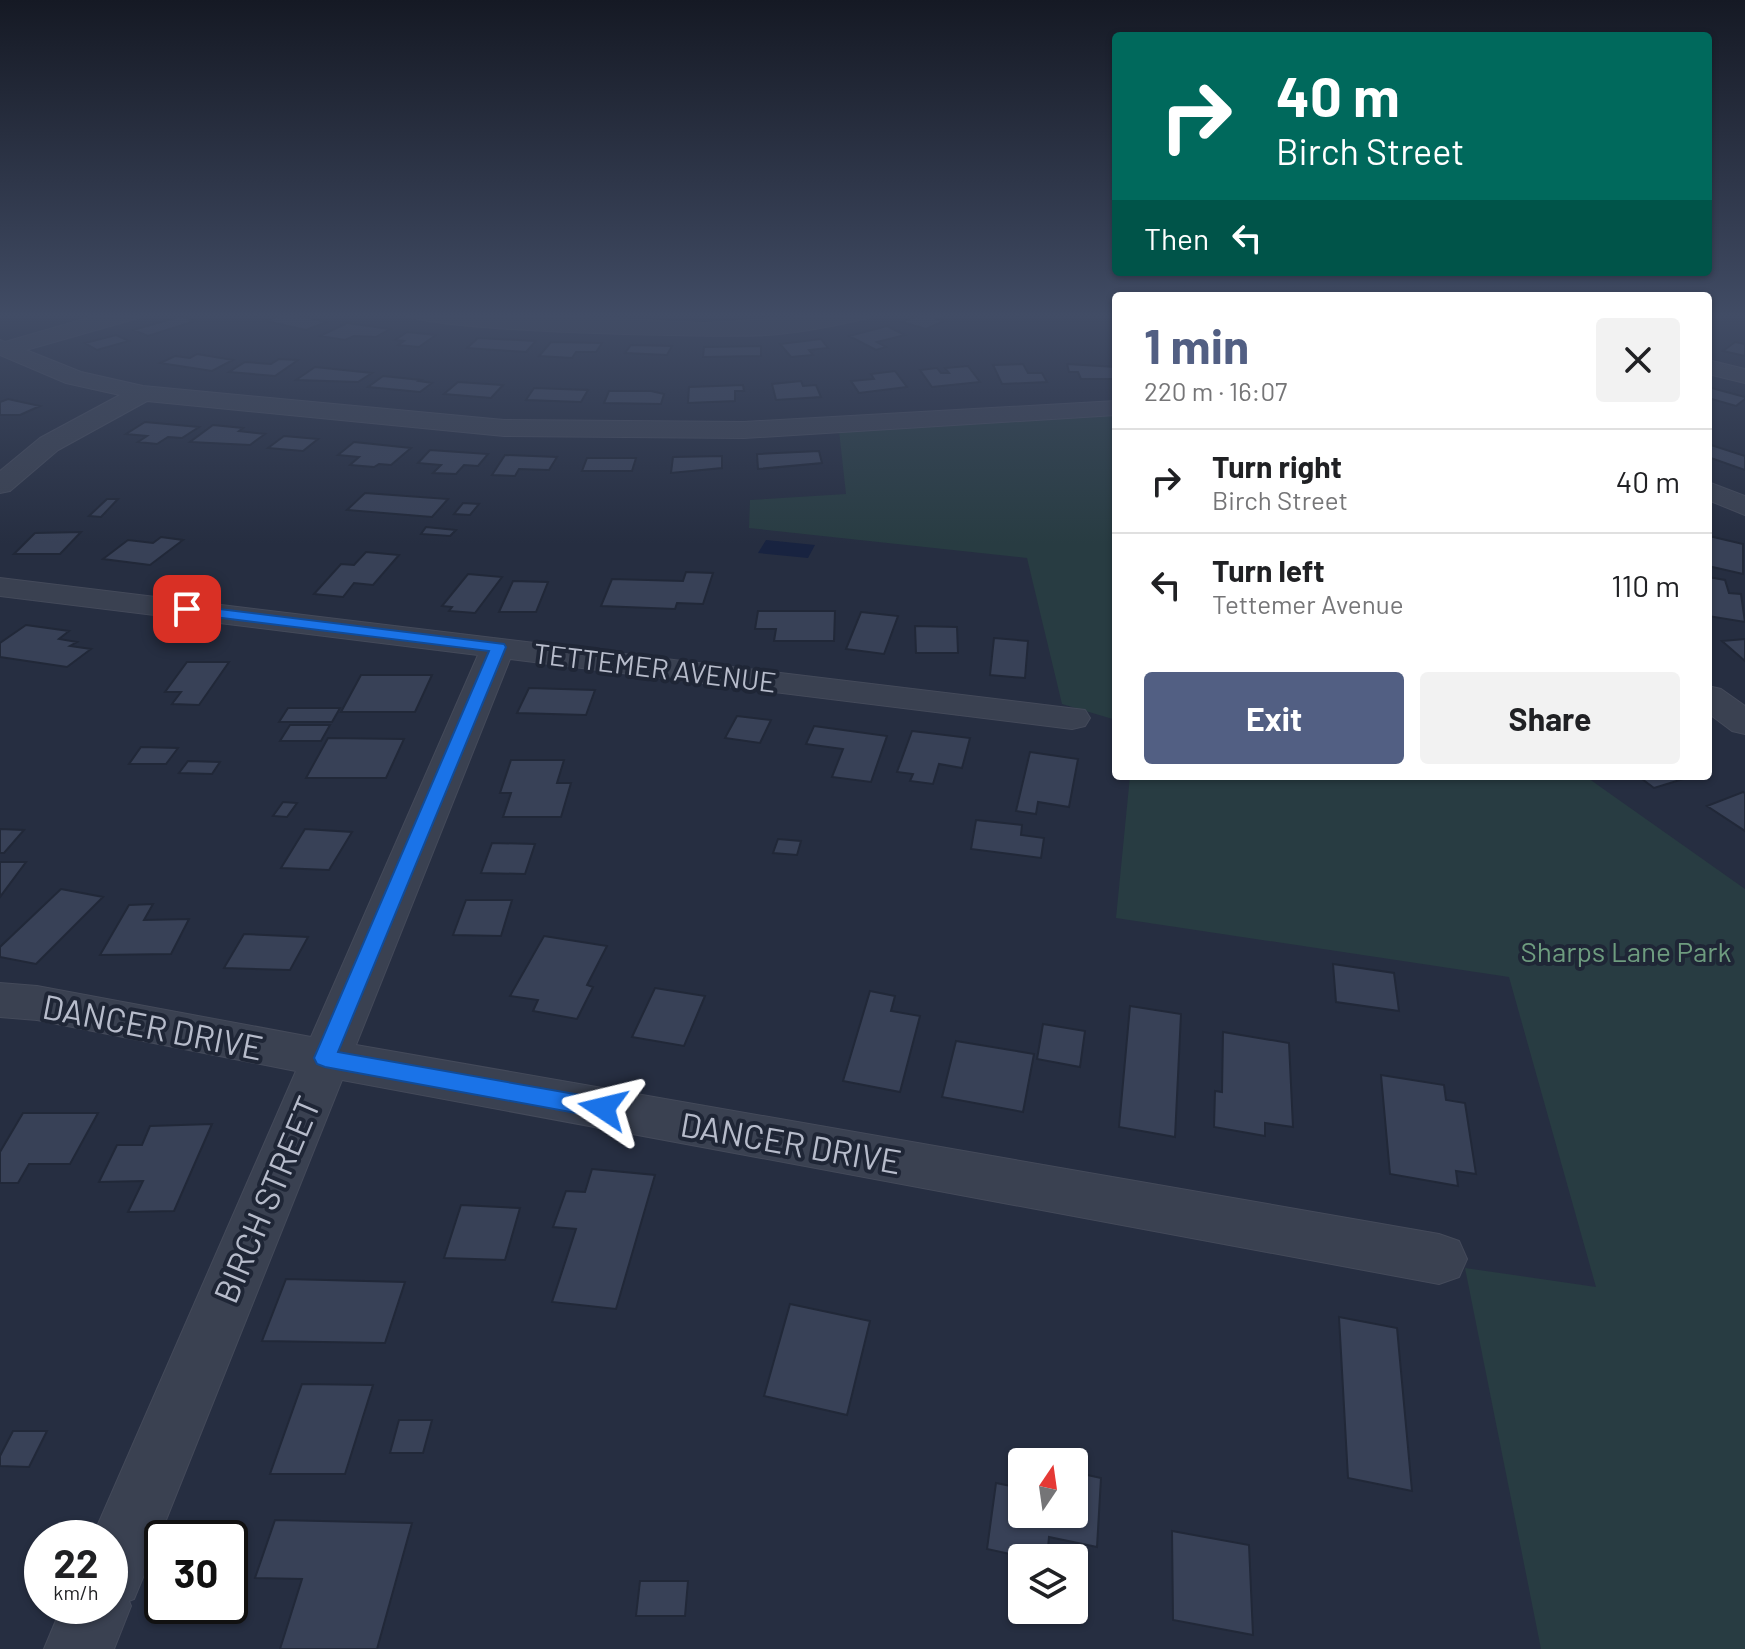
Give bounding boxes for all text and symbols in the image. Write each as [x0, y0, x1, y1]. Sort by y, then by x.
text: 40 m [1276, 61, 1400, 128]
icon: right [1144, 64, 1248, 168]
text: Birch Street [1276, 129, 1464, 172]
icon: left [1225, 216, 1269, 260]
text: Then [1144, 220, 1209, 256]
text: 1 min [1144, 316, 1249, 374]
button: close [1596, 318, 1680, 402]
text: 220 m · 16:07 [1144, 375, 1287, 406]
text: Turn right [1212, 448, 1342, 484]
icon: right [1144, 459, 1188, 503]
text: 40 m [1616, 463, 1680, 499]
text: Birch Street [1212, 484, 1348, 515]
text: Turn left [1212, 552, 1325, 588]
icon: left [1144, 563, 1188, 607]
text: 110 m [1611, 567, 1680, 603]
pin [153, 575, 221, 643]
icon: arrive [165, 587, 209, 631]
text: Tettemer Avenue [1212, 588, 1404, 619]
street label: TETTEMER AVENUE [532, 635, 778, 699]
button: Exit [1144, 672, 1404, 764]
button: Share [1420, 672, 1680, 764]
park label: Sharps Lane Park [1520, 934, 1732, 968]
street label: DANCER DRIVE [39, 985, 267, 1067]
position arrow [561, 1066, 645, 1150]
street label: BIRCH STREET [204, 1090, 328, 1308]
street label: DANCER DRIVE [677, 1102, 905, 1182]
north arrow [1008, 1448, 1088, 1528]
map controls [1008, 1448, 1088, 1624]
speed limit sign: 30 [144, 1520, 248, 1624]
text: 22 [54, 1538, 98, 1586]
button: layers [1008, 1544, 1088, 1624]
text: km/h [53, 1580, 99, 1604]

